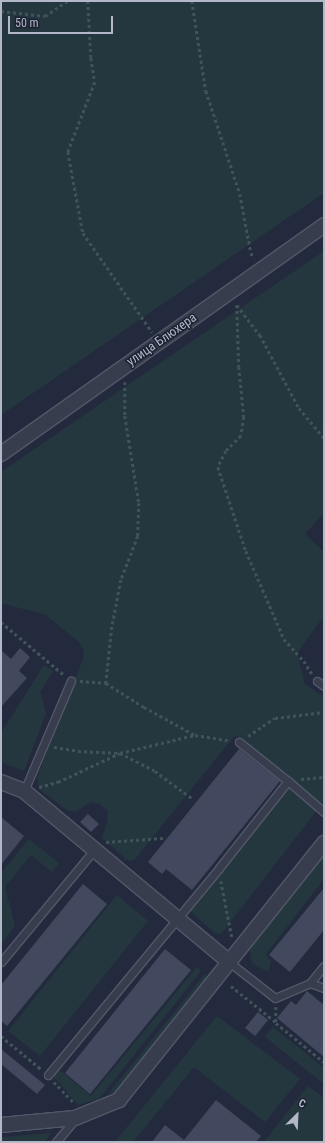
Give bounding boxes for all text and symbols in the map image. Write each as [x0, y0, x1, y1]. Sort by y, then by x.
scale bar [10, 8, 115, 34]
text: 50 m [15, 16, 39, 30]
street label: улица Блюхера [124, 310, 200, 370]
north arrow [277, 1095, 317, 1135]
text: С [297, 1096, 308, 1111]

